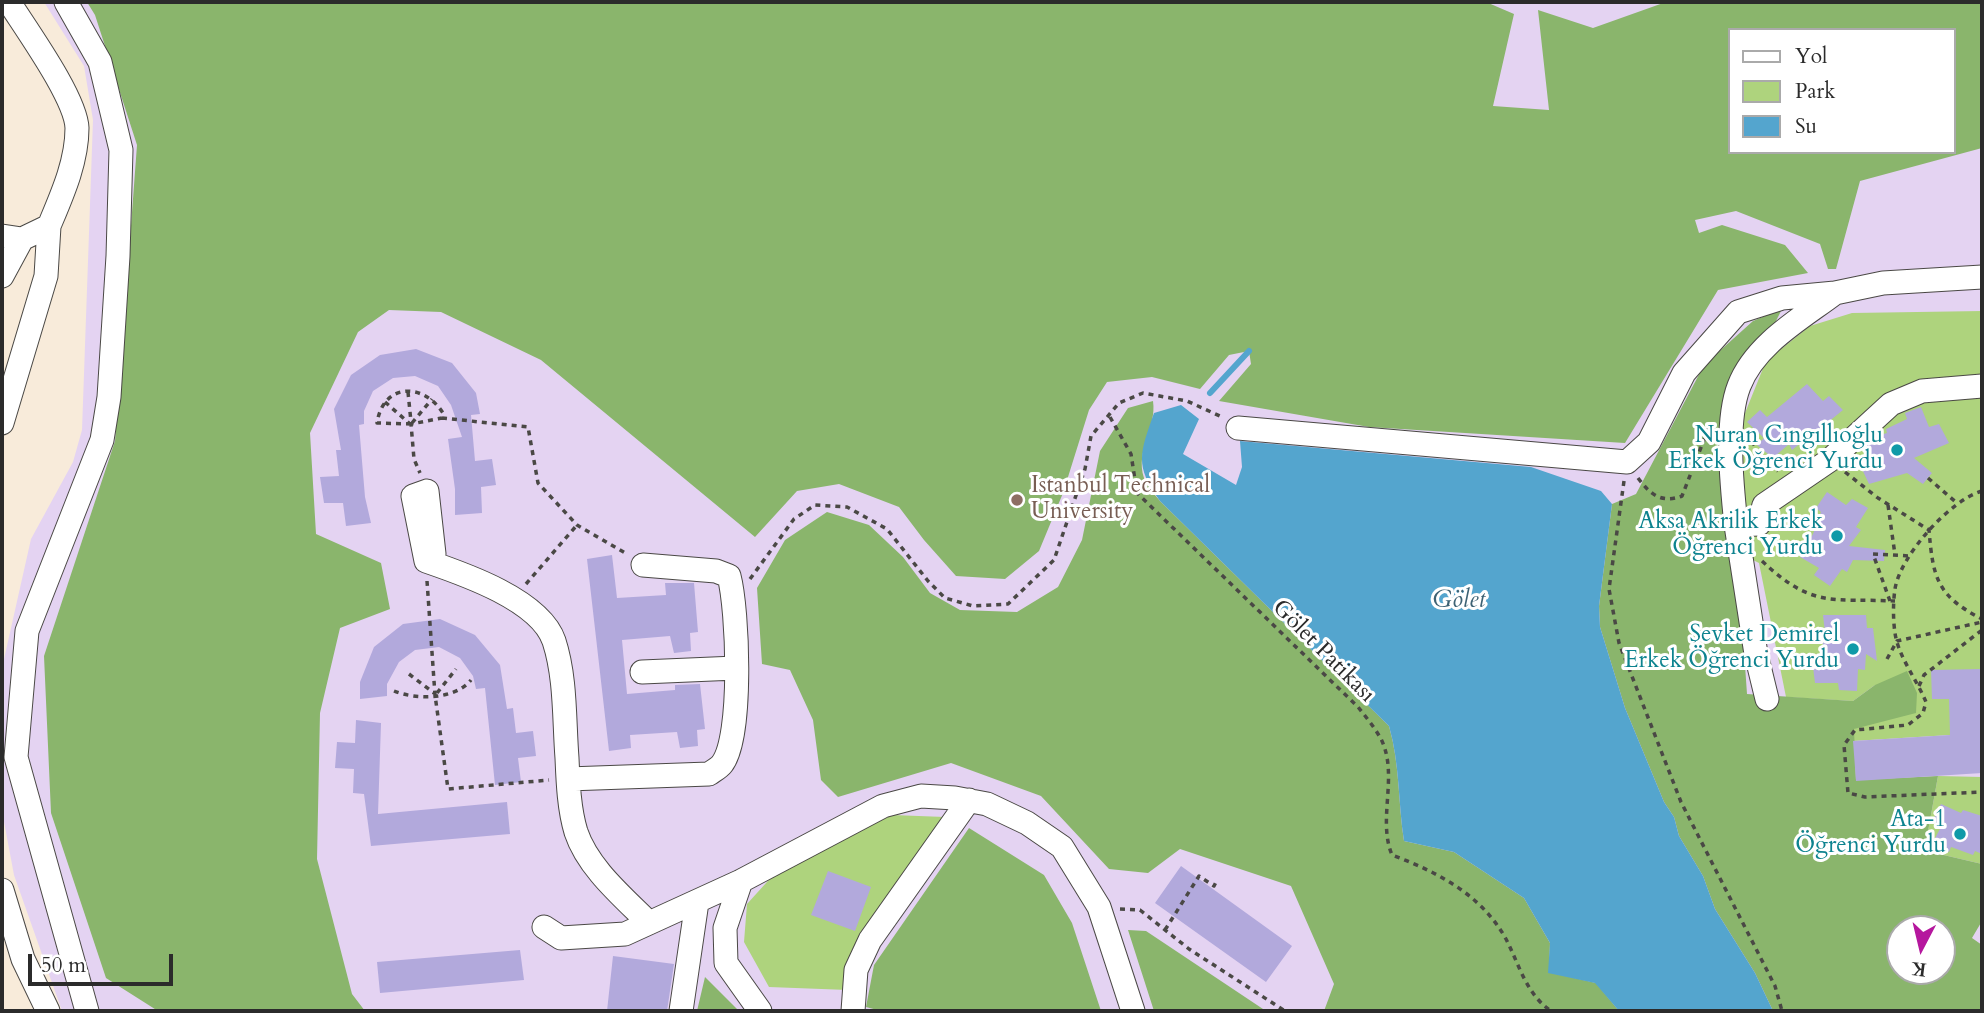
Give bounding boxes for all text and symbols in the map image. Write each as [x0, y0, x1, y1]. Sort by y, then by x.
legend [1728, 28, 1956, 154]
text: Yol [1795, 42, 1827, 71]
text: Park [1795, 77, 1835, 106]
text: Su [1795, 112, 1817, 141]
place label: Nuran Cıngıllıoğlu Erkek Öğrenci Yurdu [1668, 423, 1883, 477]
marker: Nuran Cıngıllıoğlu Erkek Öğrenci Yurdu [1889, 442, 1905, 458]
place label: Istanbul Technical University [1031, 473, 1210, 527]
marker: Istanbul Technical University [1009, 492, 1025, 508]
place label: Aksa Akrilik Erkek Öğrenci Yurdu [1639, 509, 1823, 563]
marker: Aksa Akrilik Erkek Öğrenci Yurdu [1829, 528, 1845, 544]
water label: Gölet [1433, 587, 1485, 615]
street label: Gölet Patikası [1266, 595, 1380, 709]
place label: Şevket Demirel Erkek Öğrenci Yurdu [1624, 622, 1839, 676]
marker: Şevket Demirel Erkek Öğrenci Yurdu [1845, 641, 1861, 657]
place label: Ata-1 Öğrenci Yurdu [1795, 807, 1946, 861]
marker: Ata-1 Öğrenci Yurdu [1952, 826, 1968, 842]
north arrow [1886, 915, 1956, 985]
scale bar [32, 940, 177, 984]
text: 50 m [41, 951, 86, 980]
text: K [1909, 955, 1928, 983]

